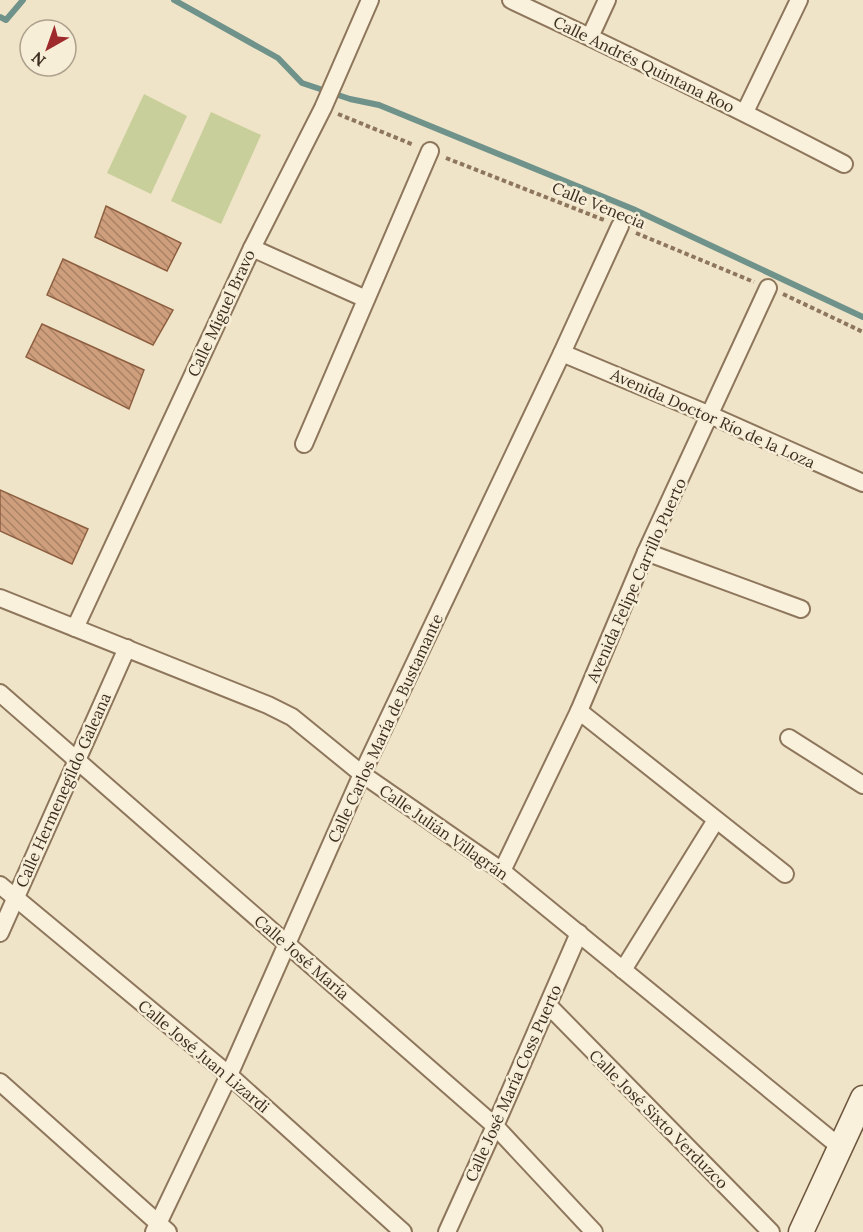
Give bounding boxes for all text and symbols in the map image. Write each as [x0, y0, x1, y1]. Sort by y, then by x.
street label: Calle Andrés Quintana Roo [550, 11, 738, 117]
north arrow [18, 18, 78, 78]
text: N [27, 48, 50, 71]
street label: Calle Venecia [549, 177, 649, 233]
street label: Calle Miguel Bravo [183, 246, 259, 380]
street label: Avenida Doctor Río de la Loza [607, 363, 818, 472]
street label: Avenida Felipe Carrillo Puerto [581, 475, 690, 686]
street label: Calle Carlos María de Bustamante [323, 610, 447, 846]
street label: Calle Hermenegildo Galeana [11, 690, 115, 890]
street label: Calle Julián Villagrán [376, 780, 513, 884]
street label: Calle José María [250, 910, 354, 1004]
street label: Calle José María Coss Puerto [460, 981, 566, 1185]
street label: Calle José Juan Lizardi [134, 995, 274, 1117]
street label: Calle José Sixto Verduzco [585, 1045, 733, 1193]

